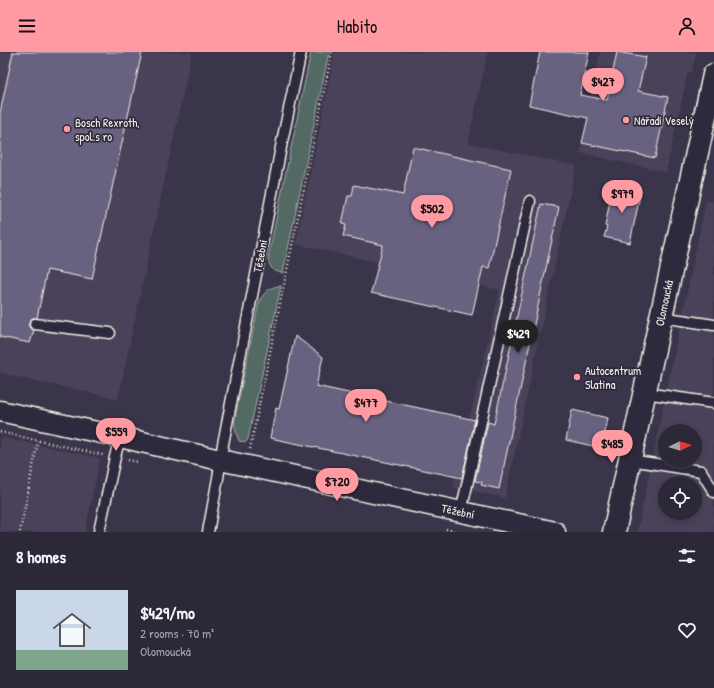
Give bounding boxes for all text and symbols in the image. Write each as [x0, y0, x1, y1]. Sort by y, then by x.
text: Habito [337, 14, 377, 39]
icon: menu [16, 15, 38, 37]
icon: person [676, 15, 698, 37]
pin: $427 [579, 68, 627, 102]
text: $427 [591, 72, 615, 90]
place label: Nářadí Veselý [634, 112, 694, 129]
place label: Bosch Rexroth, spol.s ro [75, 114, 140, 145]
marker: Nářadí Veselý [621, 115, 631, 125]
marker: Bosch Rexroth, spol.s ro [62, 124, 72, 134]
pin: $979 [598, 180, 646, 214]
text: $979 [611, 184, 633, 202]
pin: $502 [408, 195, 456, 229]
text: $502 [420, 199, 444, 217]
street label: Těžební [248, 238, 272, 274]
street label: Olomoucká [651, 278, 677, 328]
pin: $429 [494, 320, 542, 354]
text: $429 [507, 324, 529, 342]
place label: Autocentrum Slatina [585, 362, 641, 393]
marker: Autocentrum Slatina [572, 372, 582, 382]
pin: $477 [342, 389, 390, 423]
text: $477 [354, 393, 378, 411]
pin: $559 [92, 418, 140, 452]
text: $559 [105, 422, 127, 440]
north arrow [658, 424, 702, 468]
map controls [658, 424, 702, 520]
pin: $485 [588, 430, 636, 464]
text: $485 [601, 434, 623, 452]
pin: $720 [313, 468, 361, 502]
text: $720 [325, 472, 349, 490]
button: locate [658, 476, 702, 520]
street label: Těžební [440, 499, 476, 523]
text: 8 homes [16, 545, 66, 568]
icon: filters [676, 545, 698, 567]
text: $429/mo [140, 601, 195, 624]
icon: home [48, 606, 96, 654]
icon: heart [676, 619, 698, 641]
text: 2 rooms · 70 m² [140, 624, 214, 642]
text: Olomoucká [140, 642, 191, 660]

